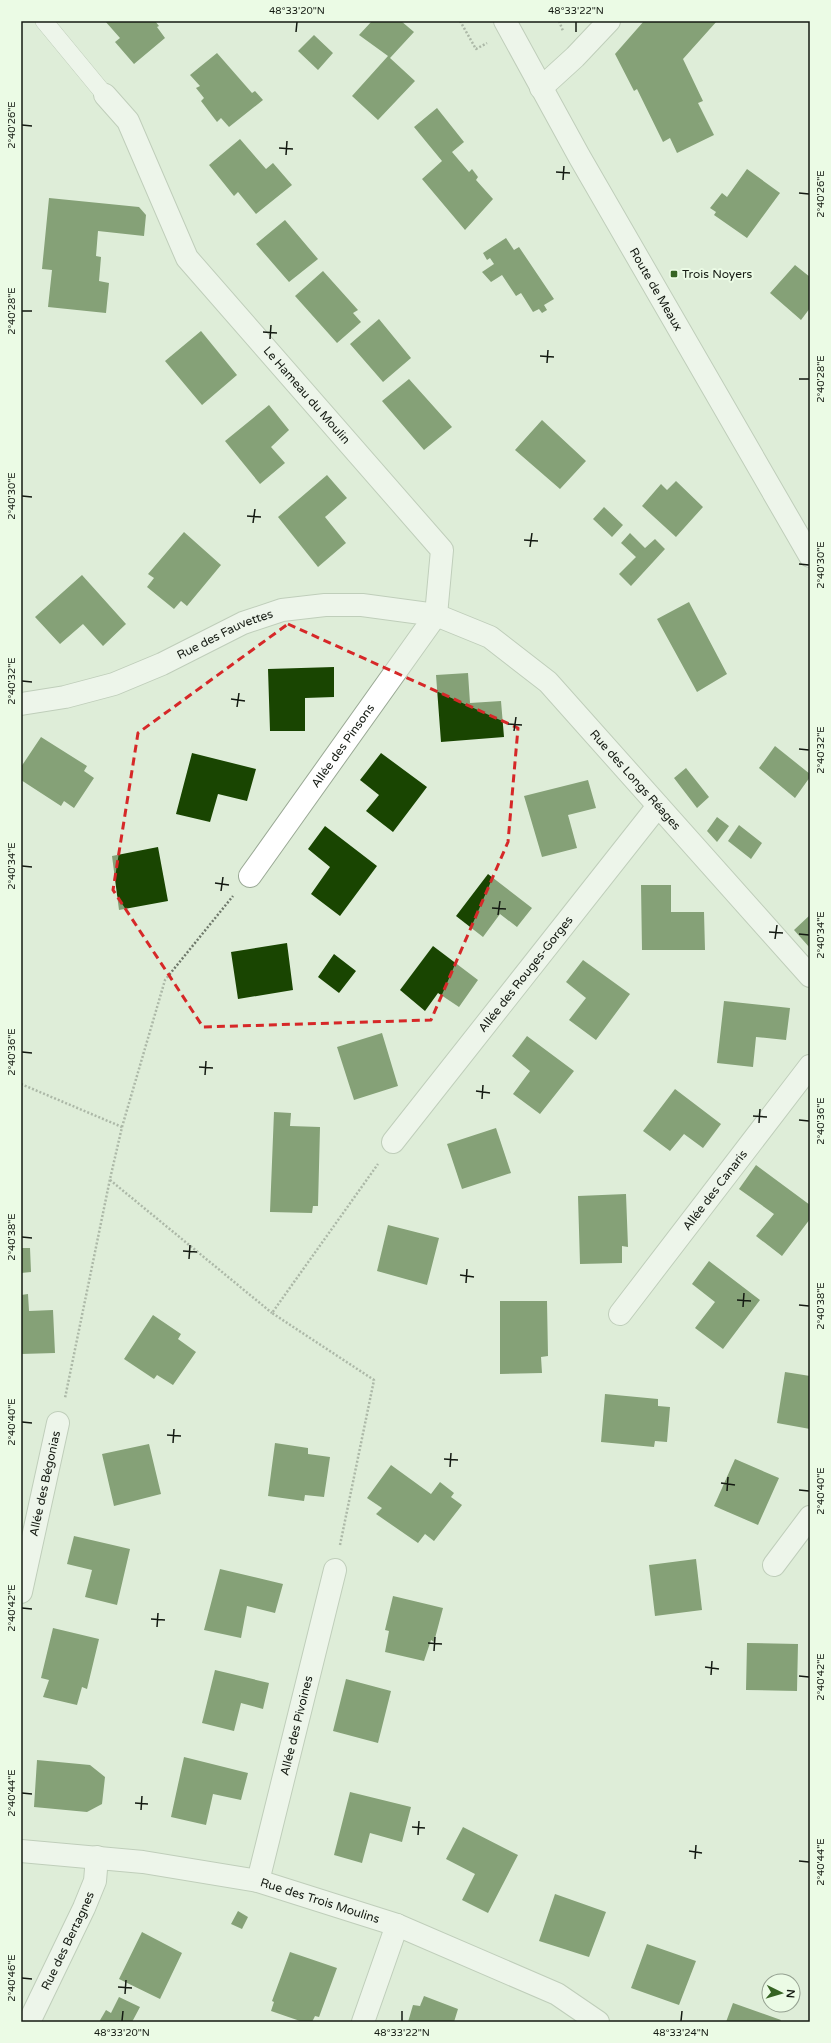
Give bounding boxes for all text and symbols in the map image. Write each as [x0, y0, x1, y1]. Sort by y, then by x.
text: 48°33'20"N [269, 5, 325, 17]
text: 48°33'22"N [548, 5, 604, 17]
text: 2°40'26"E [6, 101, 18, 149]
text: 2°40'26"E [815, 170, 827, 218]
street label: Route de Meaux [627, 245, 686, 333]
place label: Trois Noyers [682, 267, 753, 281]
marker: Trois Noyers [669, 269, 679, 279]
text: 2°40'28"E [6, 287, 18, 335]
street label: Le Hameau du Moulin [260, 343, 353, 447]
text: 2°40'28"E [815, 355, 827, 403]
text: 2°40'30"E [6, 472, 18, 520]
text: 2°40'30"E [815, 541, 827, 589]
street label: Rue des Fauvettes [175, 606, 275, 662]
text: 2°40'32"E [6, 657, 18, 705]
street label: Allée des Pinsons [308, 701, 378, 790]
text: 2°40'32"E [815, 726, 827, 774]
street label: Rue des Longs Réages [587, 727, 684, 833]
text: 2°40'34"E [6, 842, 18, 890]
text: 2°40'34"E [815, 911, 827, 959]
street label: Allée des Rouges-Gorges [475, 913, 576, 1035]
text: 2°40'36"E [6, 1028, 18, 1076]
text: 2°40'36"E [815, 1097, 827, 1145]
street label: Allée des Canaris [680, 1147, 750, 1233]
text: 2°40'38"E [6, 1213, 18, 1261]
text: 2°40'38"E [815, 1282, 827, 1330]
text: 2°40'40"E [6, 1398, 18, 1446]
street label: Allée des Bégonias [26, 1429, 63, 1538]
text: 2°40'40"E [815, 1467, 827, 1515]
text: 2°40'42"E [6, 1584, 18, 1632]
text: 2°40'42"E [815, 1653, 827, 1701]
street label: Allée des Pivoines [277, 1674, 316, 1777]
text: 2°40'44"E [6, 1769, 18, 1817]
text: 2°40'44"E [815, 1838, 827, 1886]
street label: Rue des Trois Moulins [259, 1875, 382, 1926]
street label: Rue des Bertagnes [38, 1889, 97, 1992]
text: 2°40'46"E [6, 1954, 18, 2002]
north arrow [761, 1973, 801, 2013]
text: N [784, 1989, 797, 1999]
text: 48°33'20"N [94, 2027, 150, 2039]
text: 48°33'22"N [374, 2027, 430, 2039]
text: 48°33'24"N [653, 2027, 709, 2039]

